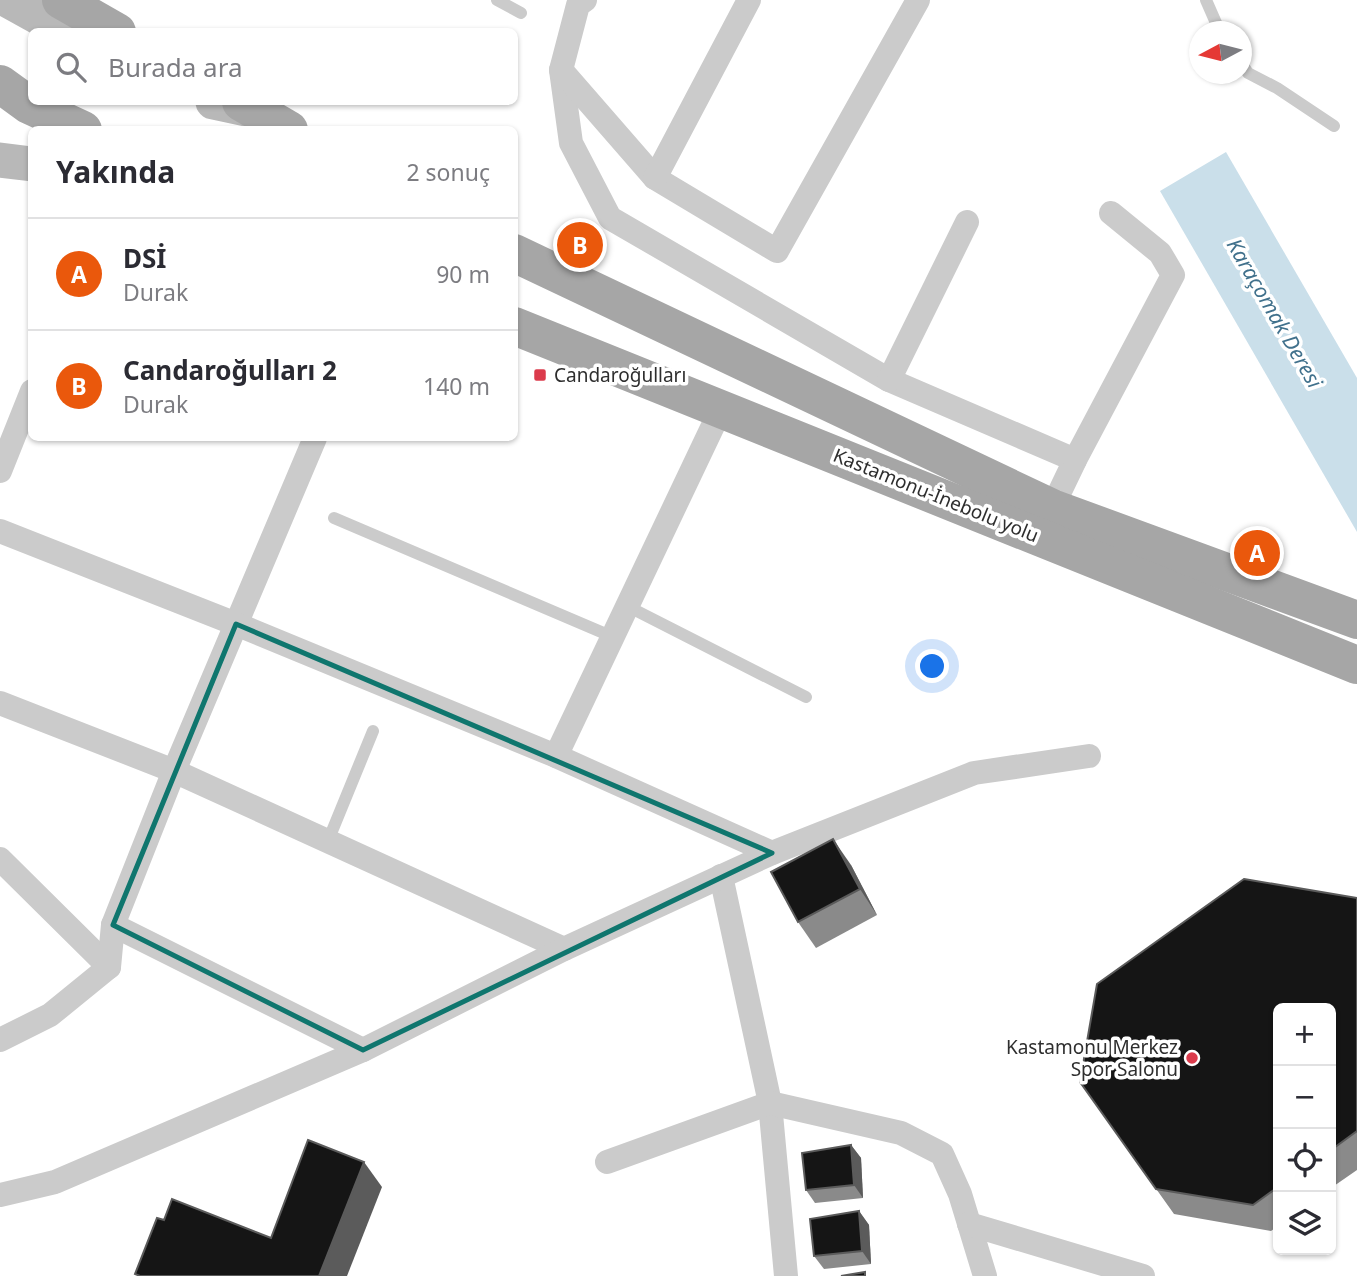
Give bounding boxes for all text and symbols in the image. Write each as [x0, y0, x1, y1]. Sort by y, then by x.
north arrow [1189, 21, 1252, 84]
search box [28, 28, 518, 105]
icon: search [52, 48, 90, 86]
text: Burada ara [108, 49, 243, 85]
text: Yakında [56, 151, 175, 192]
text: 2 sonuç [406, 156, 490, 188]
pin: B [557, 219, 603, 271]
water label: Karaçomak Deresi [1221, 233, 1330, 393]
text: DSİ [123, 240, 166, 276]
text: A [71, 258, 87, 290]
text: 90 m [436, 258, 490, 290]
text: Durak [123, 276, 188, 308]
text: Candaroğulları 2 [123, 352, 337, 388]
place label: Candaroğulları [554, 362, 686, 388]
marker: Candaroğulları [532, 367, 548, 383]
text: B [71, 370, 87, 402]
text: 140 m [423, 370, 490, 402]
text: Durak [123, 388, 188, 420]
street label: Kastamonu-İnebolu yolu [829, 442, 1043, 548]
pin: A [1234, 527, 1280, 579]
your location [915, 649, 949, 683]
map controls [1273, 1003, 1336, 1255]
button: + [1273, 1003, 1336, 1066]
place label: Kastamonu Merkez Spor Salonu [1006, 1034, 1178, 1082]
marker: Kastamonu Merkez Spor Salonu [1184, 1050, 1200, 1066]
button: − [1273, 1066, 1336, 1129]
button: locate [1273, 1129, 1336, 1192]
button: layers [1273, 1192, 1336, 1255]

